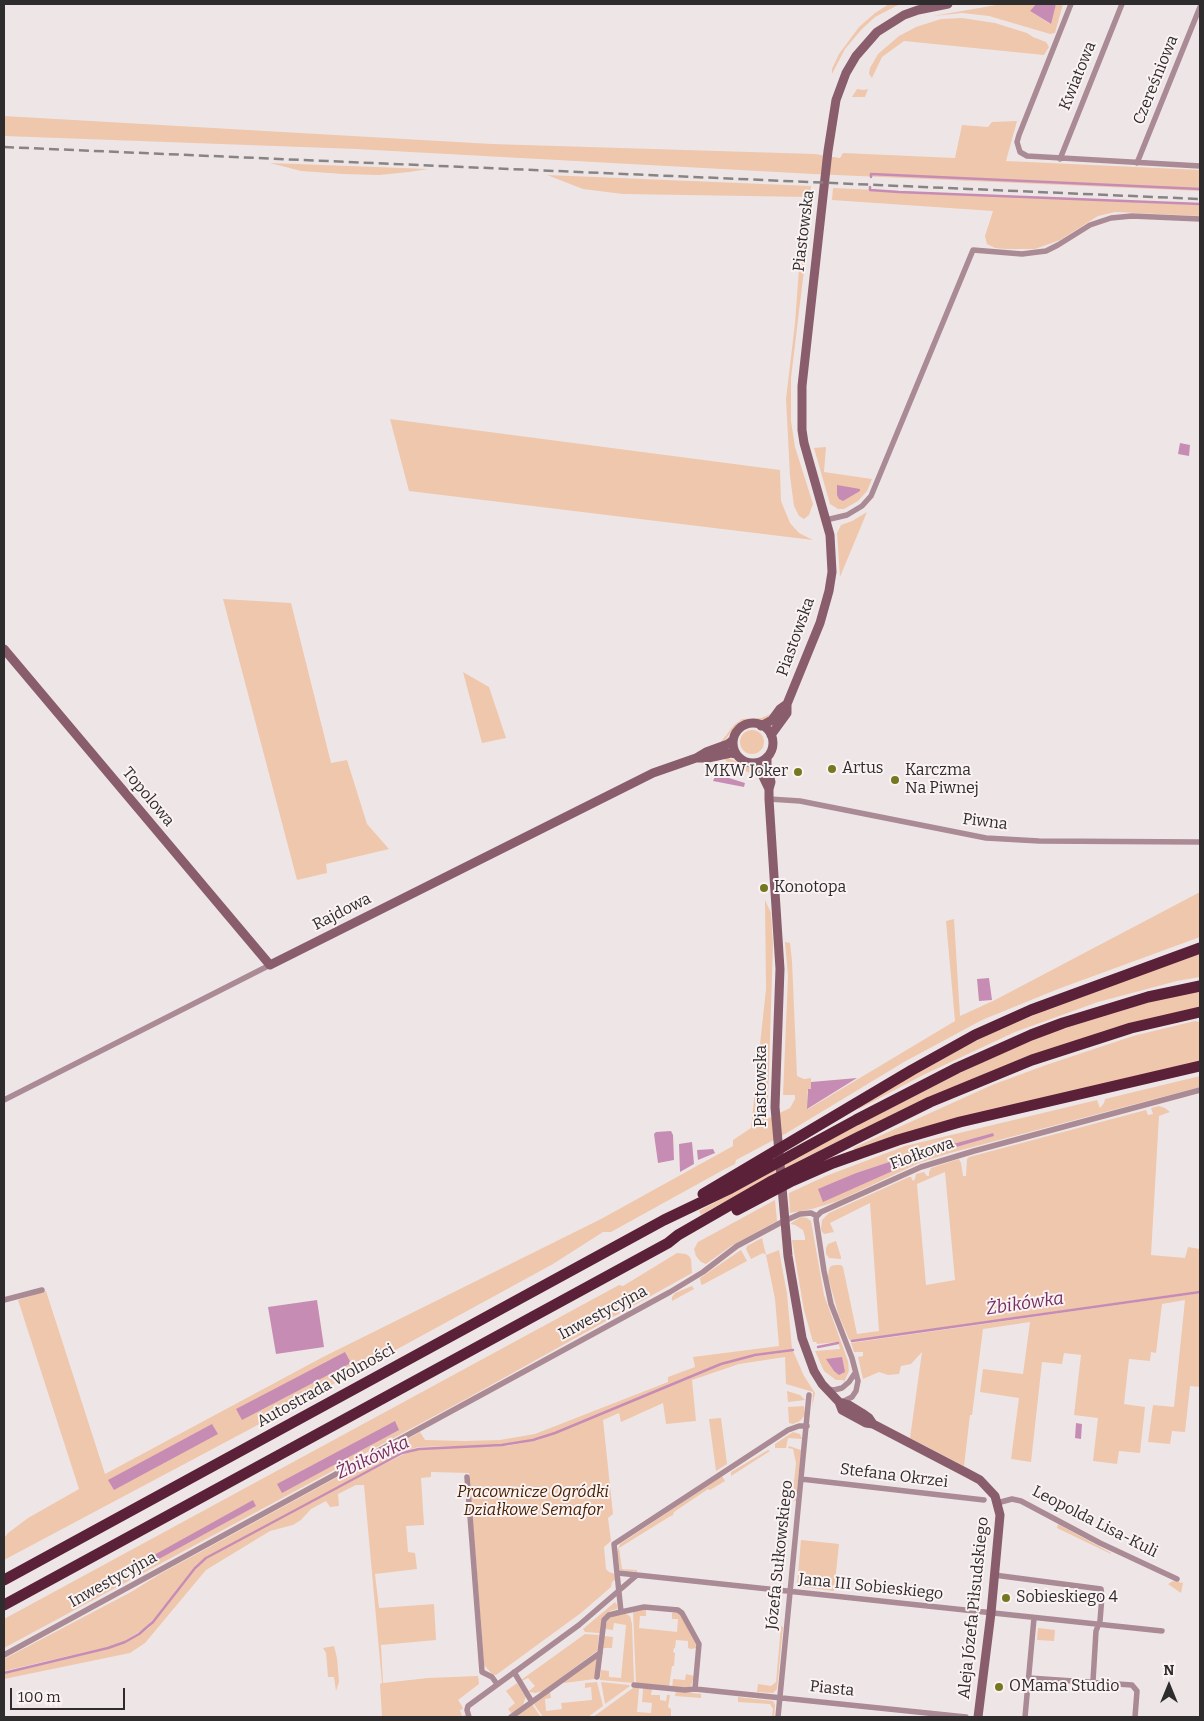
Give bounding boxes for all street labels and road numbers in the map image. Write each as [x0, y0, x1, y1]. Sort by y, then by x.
street label: Czereśniowa [1129, 33, 1183, 127]
street label: Kwiatowa [1056, 39, 1100, 113]
street label: Piastowska [789, 189, 819, 273]
street label: Piastowska [773, 595, 819, 679]
street label: Topolowa [118, 764, 178, 830]
street label: Piwna [961, 810, 1009, 834]
street label: Rajdowa [310, 889, 374, 935]
street label: Piastowska [752, 1045, 772, 1127]
street label: Fiołkowa [887, 1134, 957, 1174]
street label: Inwestycyjna [555, 1282, 651, 1344]
street label: Autostrada Wolności [254, 1340, 398, 1432]
street label: Stefana Okrzei [839, 1460, 949, 1492]
street label: Józefa Sułkowskiego [763, 1479, 797, 1631]
street label: Leopolda Lisa-Kuli [1029, 1482, 1161, 1562]
street label: Aleja Józefa Piłsudskiego [955, 1516, 993, 1700]
street label: Inwestycyjna [66, 1548, 160, 1612]
street label: Jana III Sobieskiego [798, 1570, 944, 1604]
street label: Piasta [809, 1677, 855, 1701]

